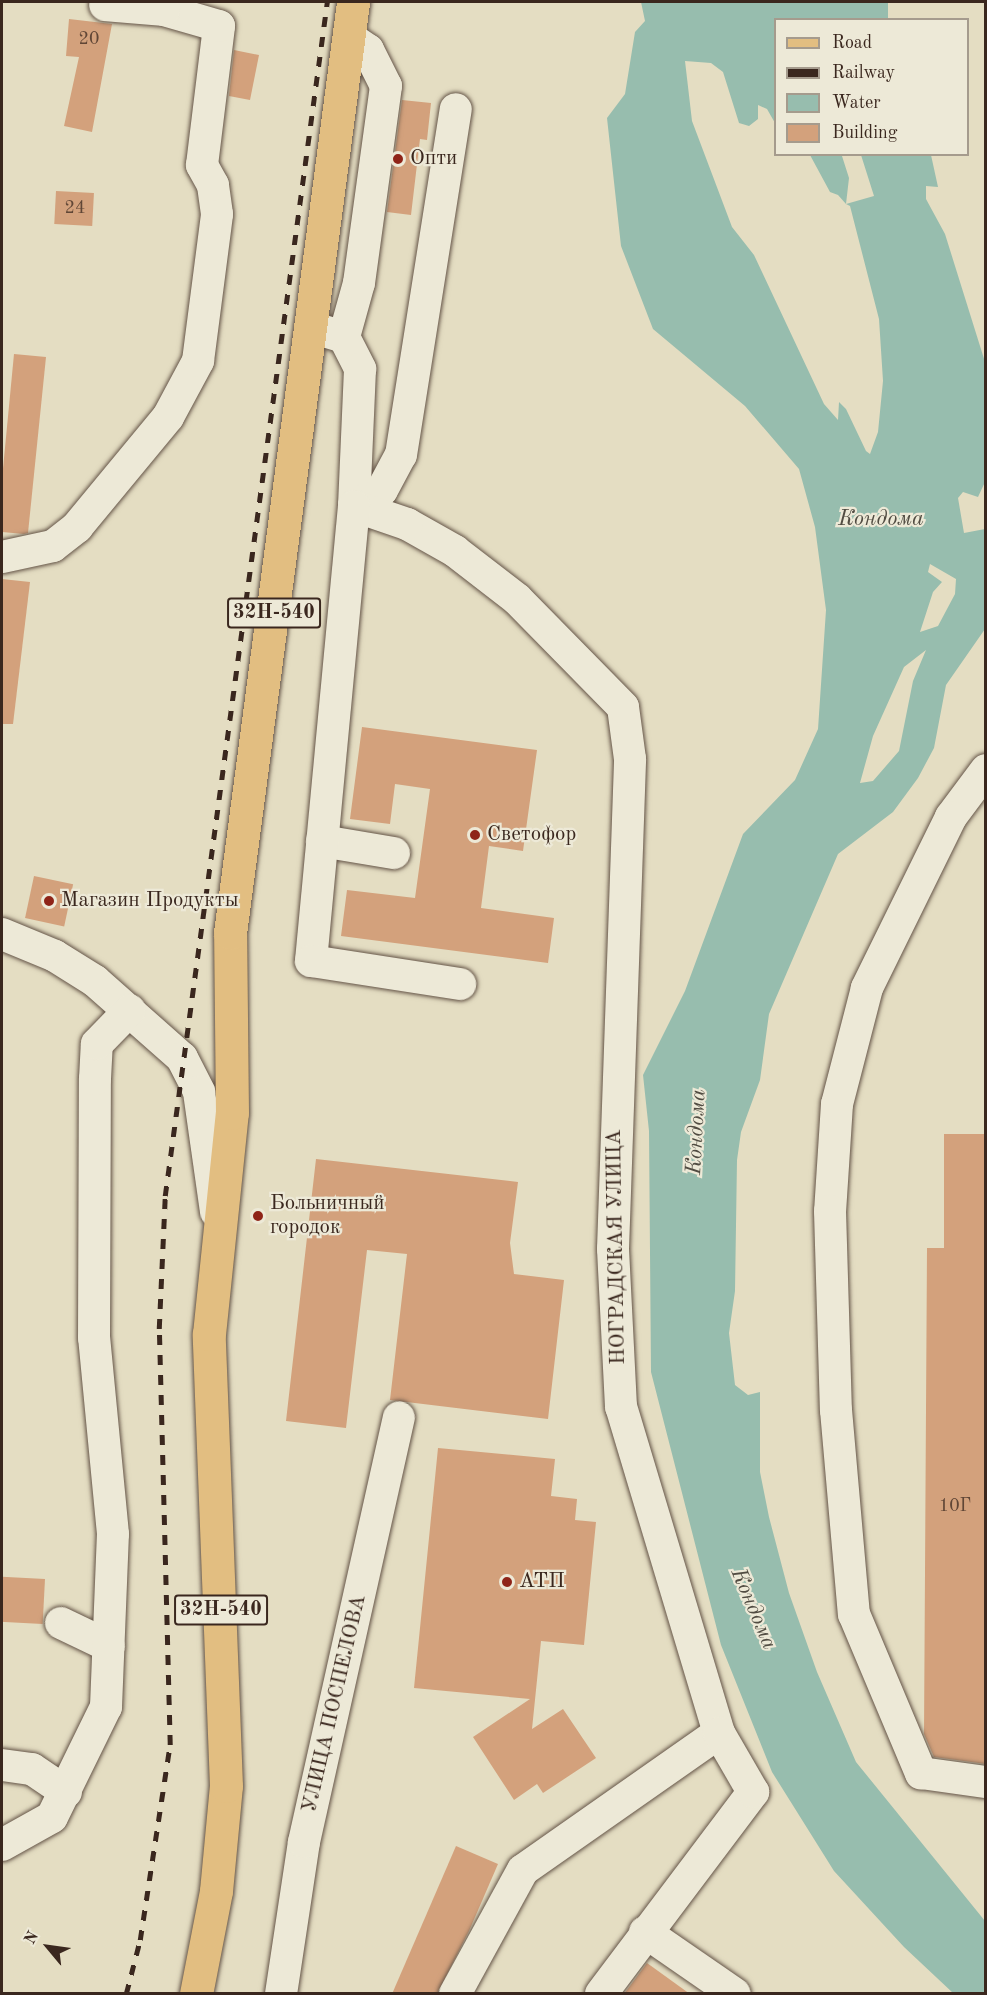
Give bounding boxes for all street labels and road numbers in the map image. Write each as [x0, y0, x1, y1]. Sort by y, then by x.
road number: 32Н-540 [226, 596, 322, 630]
street label: НОГРАДСКАЯ УЛИЦА [602, 1129, 632, 1365]
road number: 32Н-540 [173, 1593, 269, 1627]
street label: УЛИЦА ПОСПЕЛОВА [298, 1593, 372, 1815]

